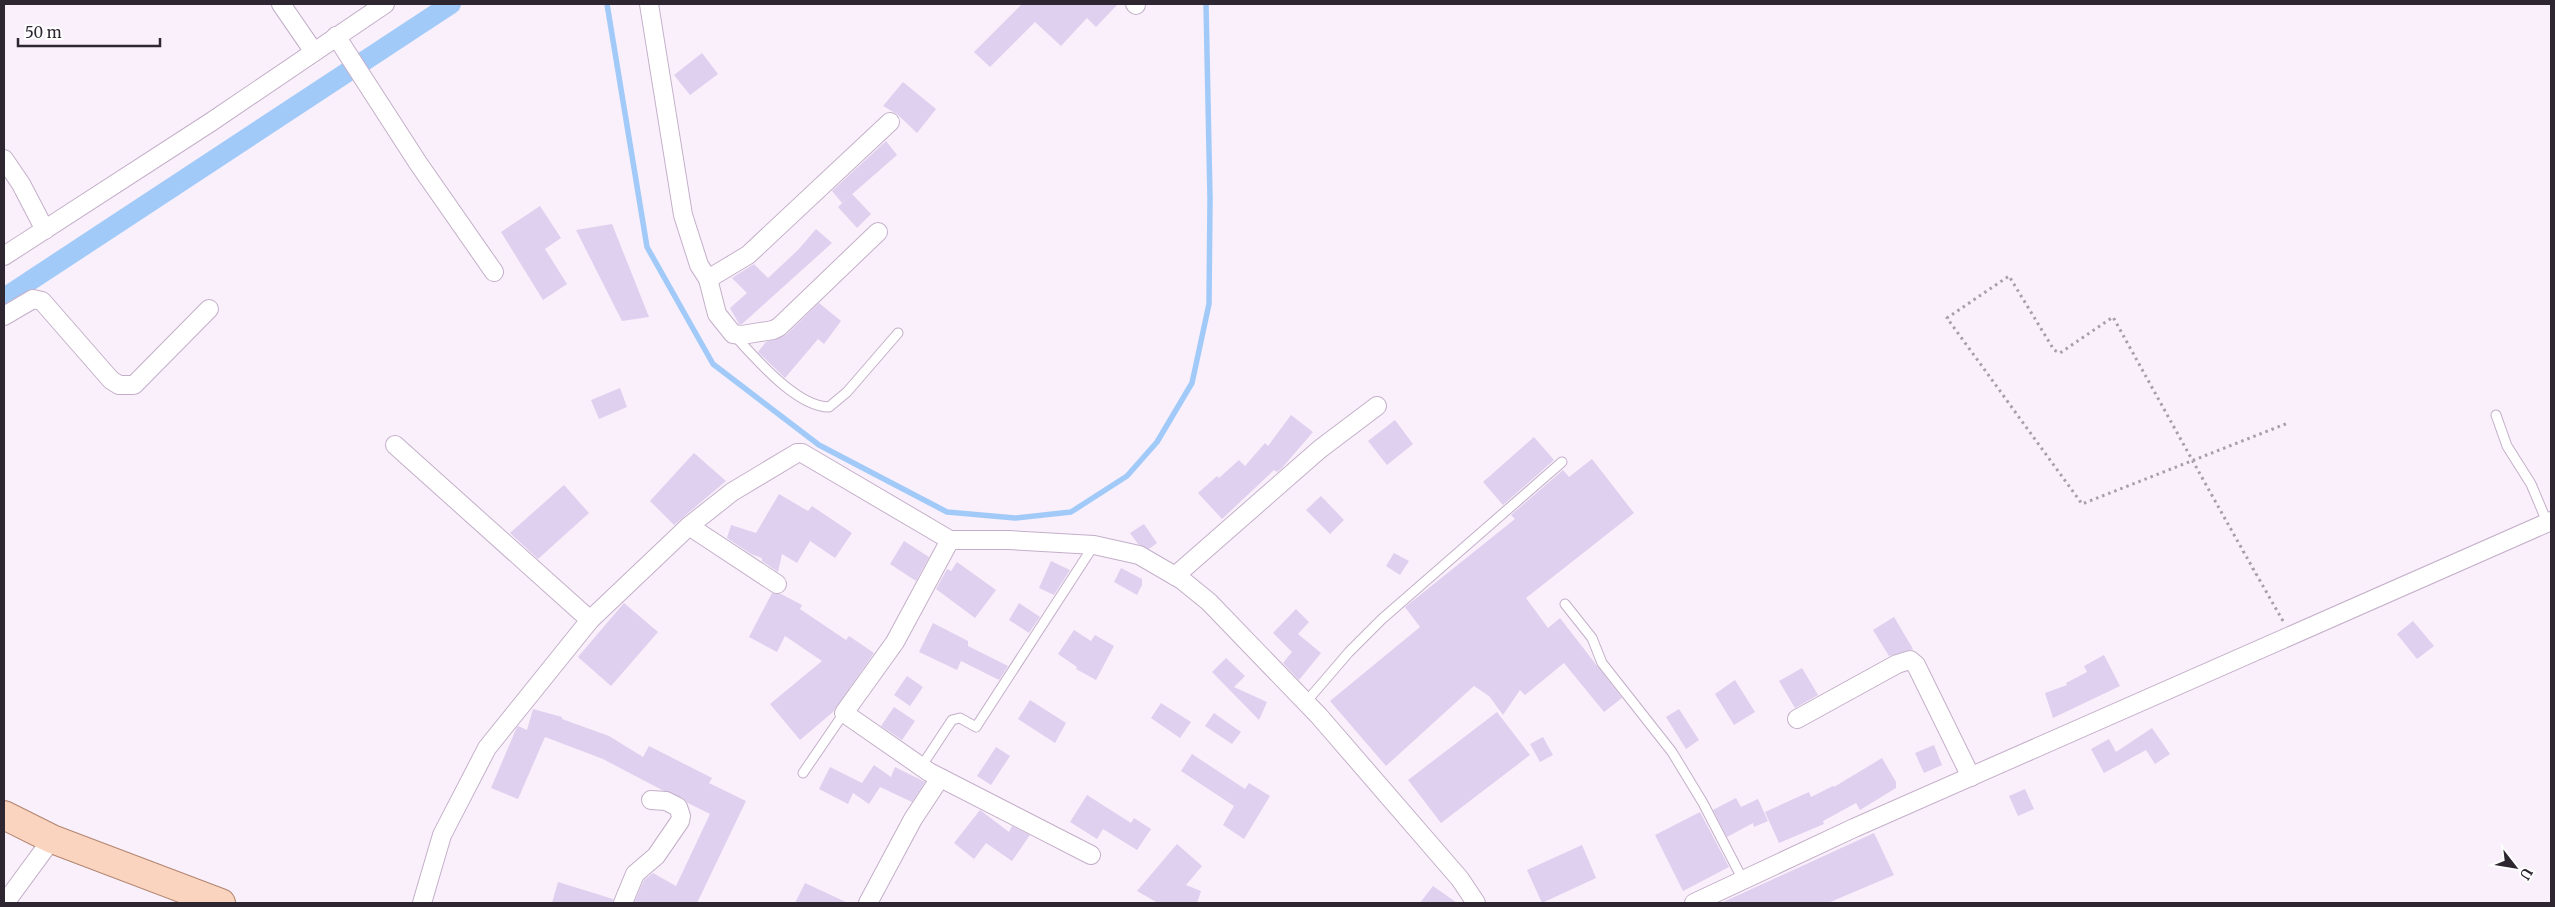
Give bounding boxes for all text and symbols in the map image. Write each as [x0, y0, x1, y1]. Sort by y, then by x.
scale bar [18, 15, 160, 47]
text: 50 m [25, 23, 62, 42]
north arrow [2490, 842, 2540, 892]
text: U [2515, 865, 2537, 883]

